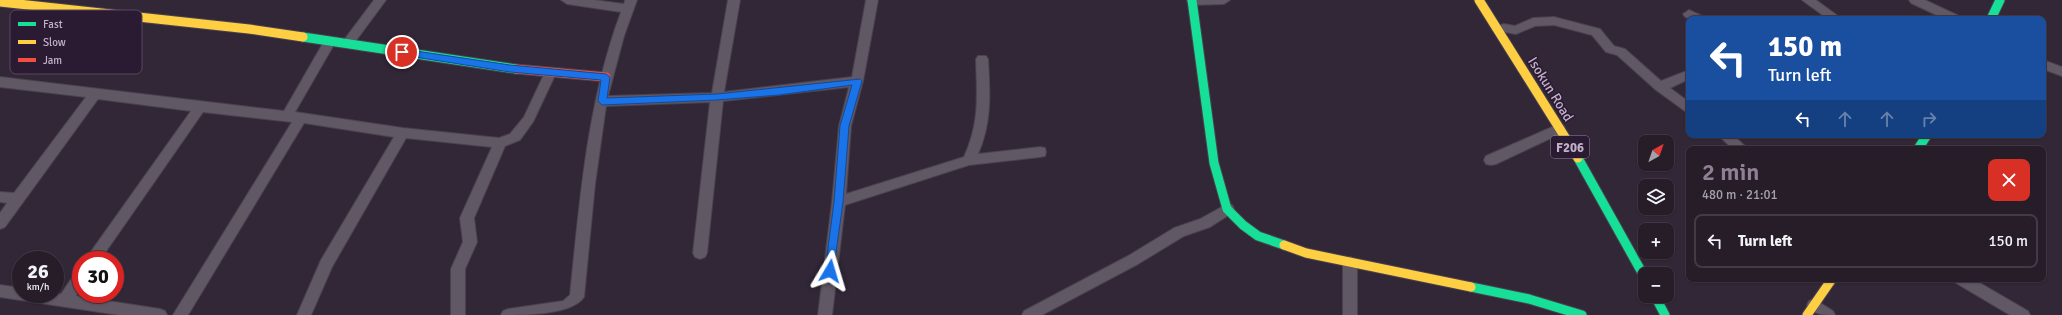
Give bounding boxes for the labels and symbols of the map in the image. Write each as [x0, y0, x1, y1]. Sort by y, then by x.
legend [10, 10, 142, 74]
text: Fast [43, 18, 63, 31]
pin [385, 35, 419, 69]
text: Slow [43, 36, 66, 49]
text: Jam [43, 54, 62, 67]
street label: Isokun Road [1524, 54, 1577, 125]
north arrow [1638, 135, 1674, 171]
road number: F206 [1551, 136, 1589, 158]
position arrow [809, 250, 851, 292]
speed limit sign: 30 [72, 251, 124, 303]

